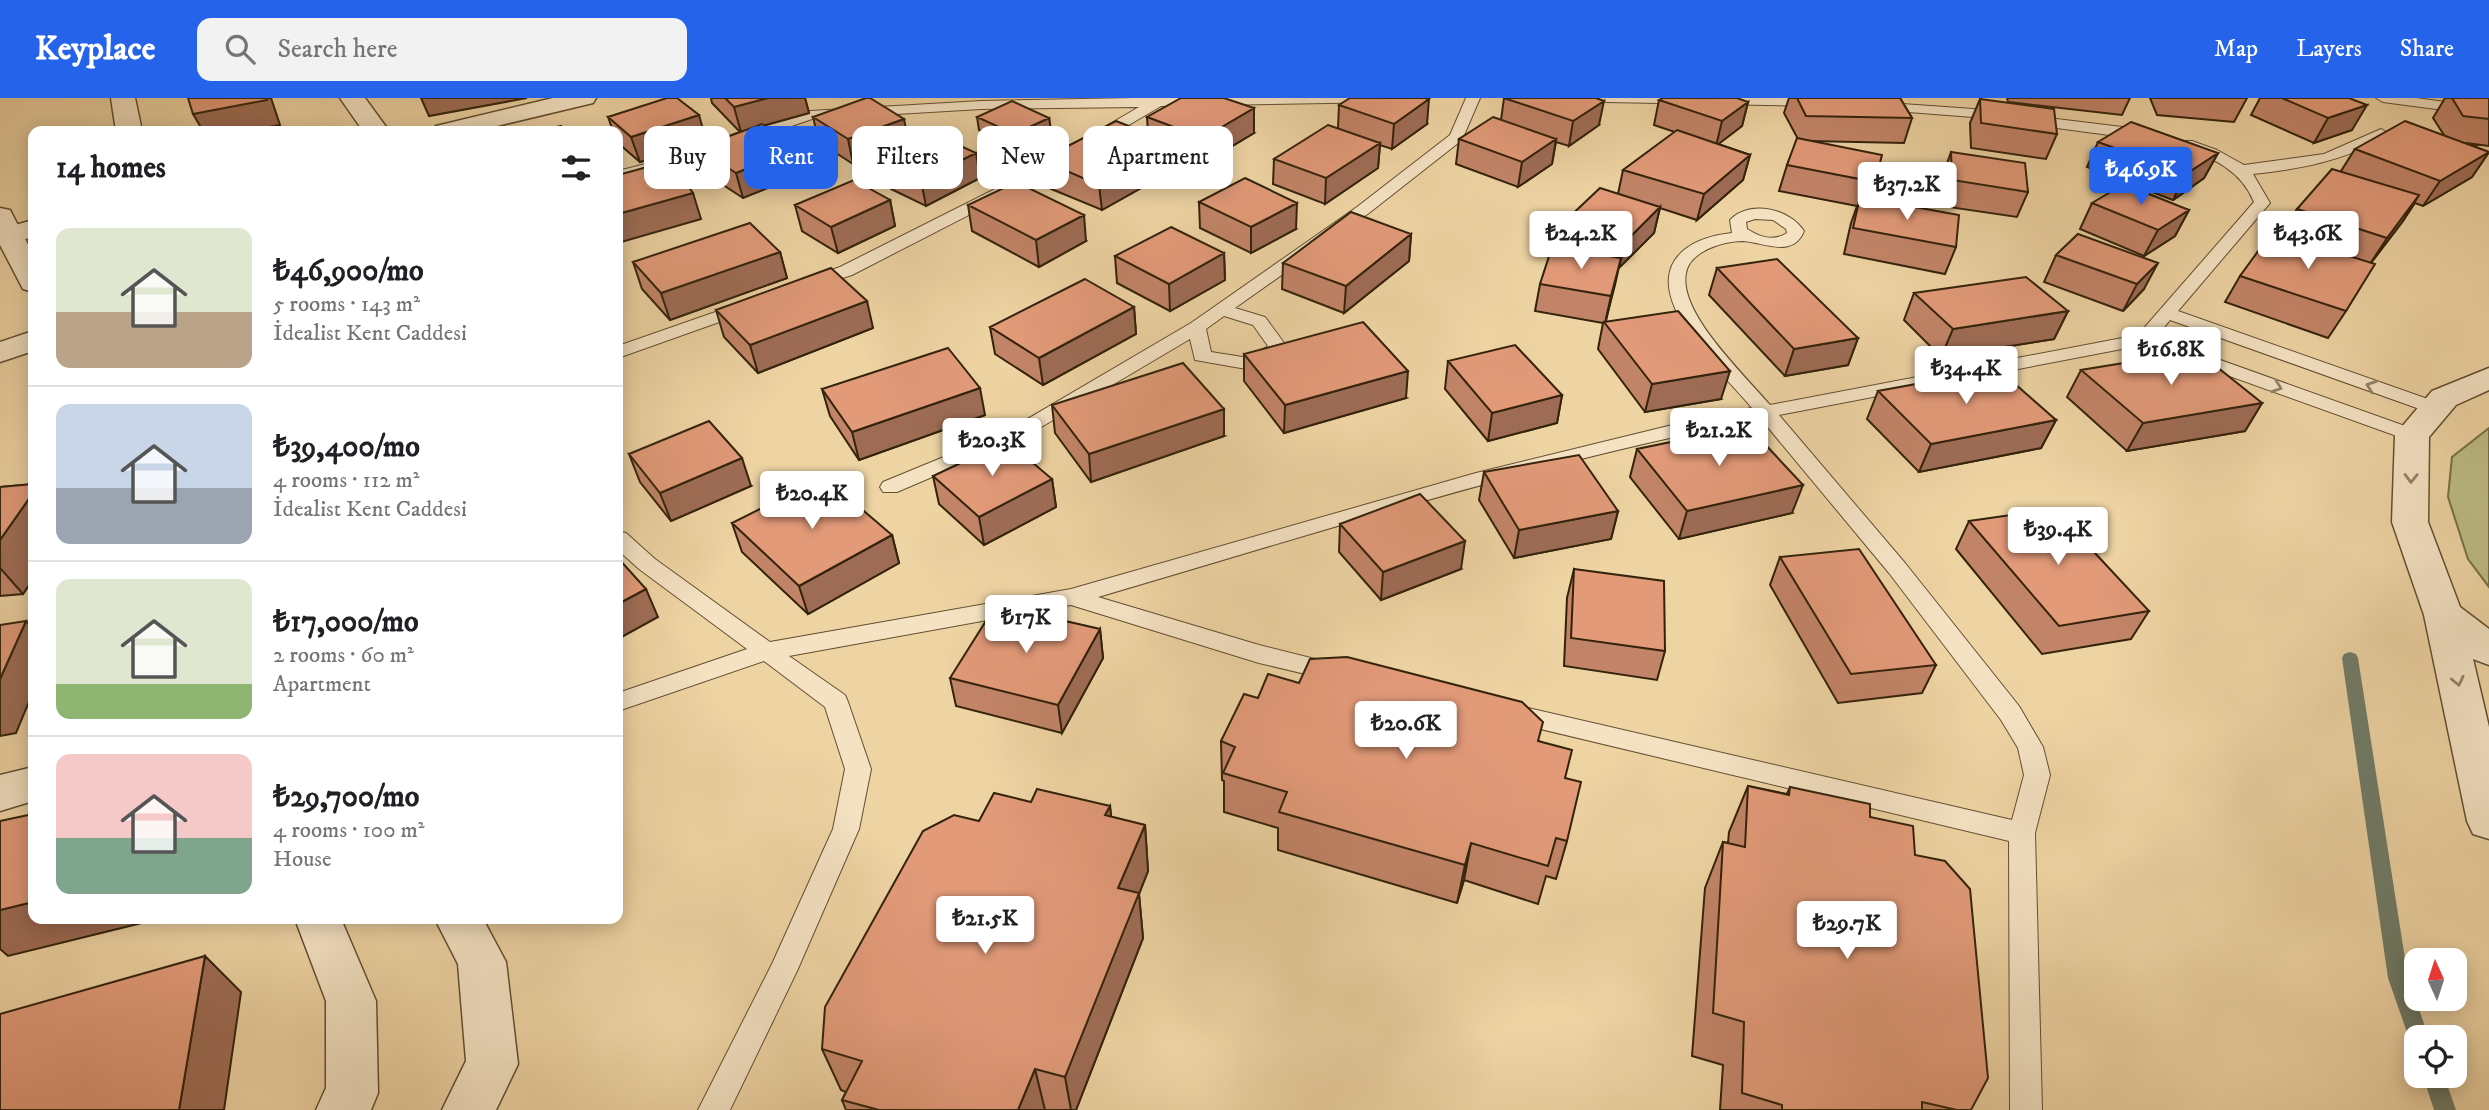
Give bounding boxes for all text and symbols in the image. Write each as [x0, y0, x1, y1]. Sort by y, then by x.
search box [197, 18, 687, 81]
text: Keyplace [35, 29, 155, 70]
icon: search [221, 30, 259, 68]
text: Search here [277, 33, 398, 66]
text: Map [2214, 34, 2258, 64]
text: Layers [2296, 34, 2362, 64]
text: Share [2400, 34, 2454, 64]
chip: Buy [644, 126, 730, 189]
chip: Rent [744, 126, 838, 189]
chip: Filters [852, 126, 963, 189]
chip: New [977, 126, 1069, 189]
chip: Apartment [1083, 126, 1233, 189]
pin: ₺46.9K [2084, 148, 2198, 207]
icon: filters [557, 149, 595, 187]
text: 14 homes [56, 150, 166, 187]
text: ₺46.9K [2105, 155, 2177, 184]
pin: ₺37.2K [1850, 162, 1964, 222]
text: ₺37.2K [1874, 170, 1940, 199]
pin: ₺24.2K [1524, 212, 1638, 271]
pin: ₺43.6K [2251, 212, 2365, 271]
text: ₺24.2K [1545, 219, 1617, 248]
text: ₺43.6K [2274, 219, 2342, 248]
text: ₺46,900/mo [273, 253, 424, 290]
icon: home [112, 256, 196, 340]
text: 5 rooms · 143 m² [273, 290, 420, 319]
text: İdealist Kent Caddesi [273, 319, 467, 348]
pin: ₺16.8K [2114, 328, 2228, 387]
text: ₺16.8K [2138, 335, 2204, 364]
pin: ₺34.4K [1909, 346, 2023, 406]
text: ₺34.4K [1931, 354, 2001, 383]
one-way arrow [2271, 379, 2283, 393]
one-way arrow [2366, 380, 2378, 394]
pin: ₺21.2K [1662, 408, 1776, 468]
text: ₺21.2K [1686, 416, 1752, 445]
pin: ₺20.3K [935, 418, 1049, 478]
text: ₺20.3K [958, 426, 1026, 455]
text: ₺39,400/mo [273, 429, 420, 466]
icon: home [112, 432, 196, 516]
text: 4 rooms · 112 m² [273, 466, 420, 495]
pin: ₺20.4K [755, 472, 869, 531]
one-way arrow [2403, 474, 2419, 484]
text: ₺20.4K [776, 479, 848, 508]
text: İdealist Kent Caddesi [273, 495, 467, 524]
pin: ₺39.4K [2001, 508, 2115, 567]
text: ₺39.4K [2024, 515, 2092, 544]
pin: ₺17K [985, 596, 1067, 655]
text: ₺17K [1001, 603, 1051, 632]
text: ₺17,000/mo [273, 604, 418, 641]
icon: home [112, 607, 196, 691]
text: 2 rooms · 60 m² [273, 641, 414, 670]
text: Apartment [273, 670, 371, 699]
one-way arrow [2450, 675, 2464, 687]
pin: ₺20.6K [1349, 702, 1463, 761]
text: ₺20.6K [1371, 709, 1441, 738]
text: ₺29,700/mo [273, 779, 419, 816]
icon: home [112, 782, 196, 866]
text: 4 rooms · 100 m² [273, 816, 425, 845]
text: House [273, 845, 331, 874]
pin: ₺21.5K [928, 896, 1042, 956]
pin: ₺29.7K [1790, 902, 1904, 961]
text: ₺21.5K [952, 904, 1018, 933]
text: ₺29.7K [1813, 909, 1881, 938]
north arrow [2404, 948, 2468, 1012]
map controls [2404, 948, 2467, 1088]
button: locate [2404, 1025, 2467, 1088]

